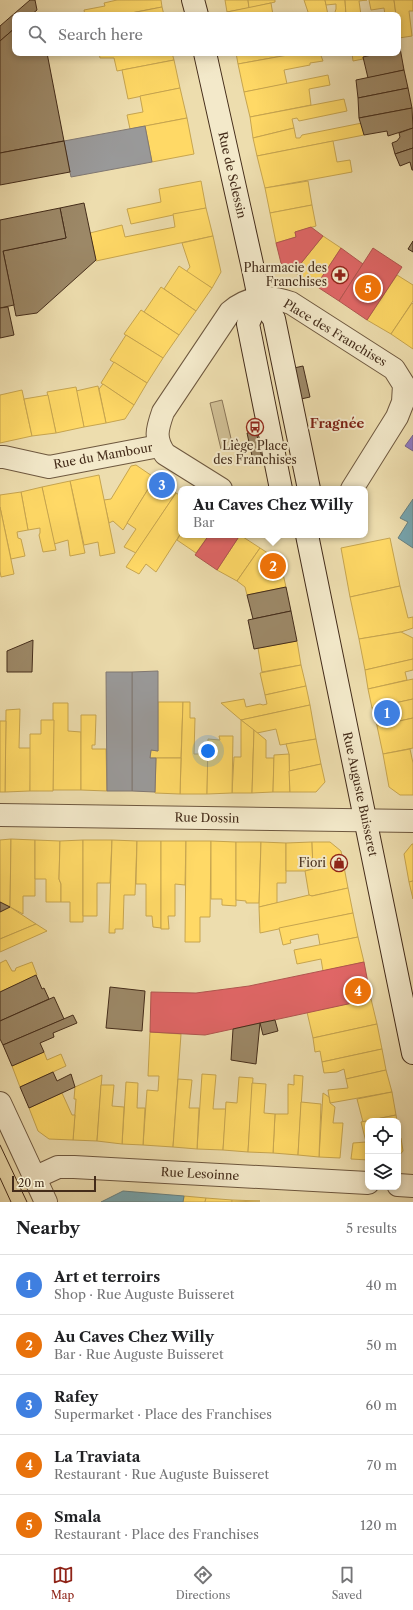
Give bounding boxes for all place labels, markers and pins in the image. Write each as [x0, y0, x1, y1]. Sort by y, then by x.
place label: Pharmacie des Franchises [244, 260, 327, 289]
pharmacy icon: Pharmacie des Franchises [330, 265, 350, 285]
pin: 5 [355, 273, 381, 303]
bus stop icon: Liège Place des Franchises [245, 417, 265, 437]
place label: Liège Place des Franchises [213, 438, 297, 467]
pin: 3 [149, 470, 175, 500]
pin: 2 [260, 551, 286, 581]
pin: 1 [374, 698, 400, 728]
shop icon: Fiori [329, 853, 349, 873]
place label: Fiori [299, 855, 326, 870]
pin: 4 [345, 976, 371, 1006]

